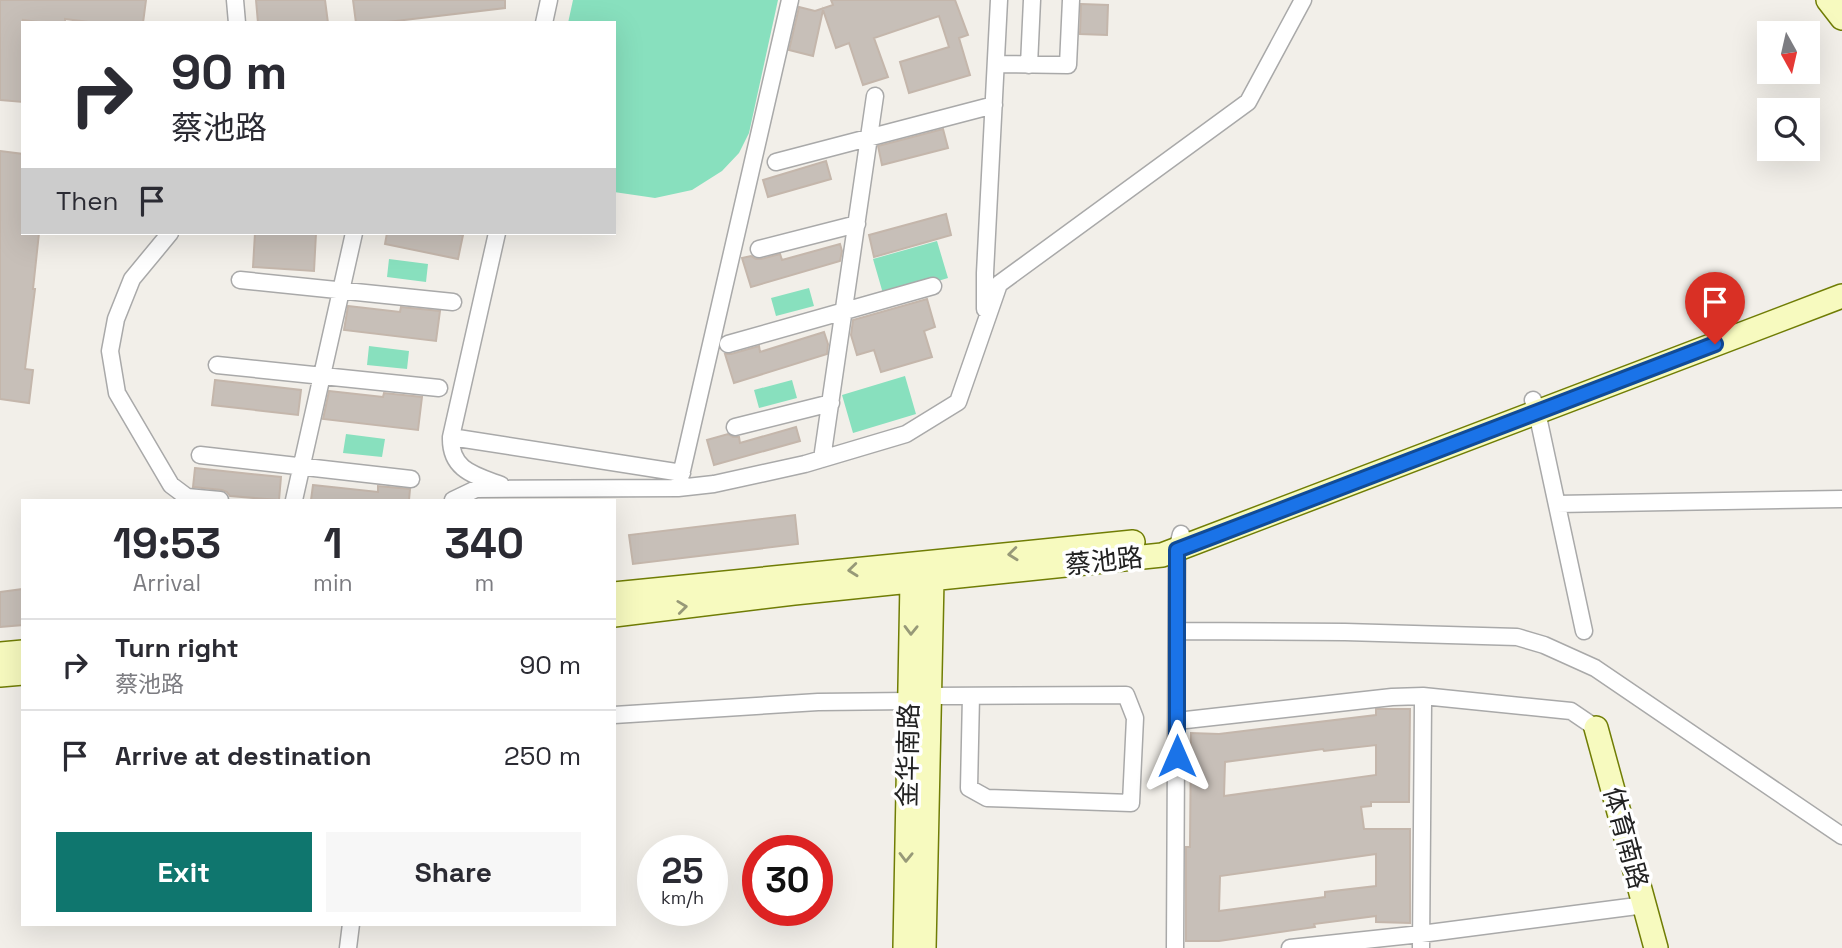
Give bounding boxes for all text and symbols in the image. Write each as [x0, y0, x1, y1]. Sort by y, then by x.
north arrow [1757, 21, 1820, 84]
map controls [1757, 21, 1820, 161]
text: 90 m [171, 41, 287, 103]
icon: right [56, 49, 147, 140]
button: search [1757, 98, 1820, 161]
text: 蔡池路 [171, 108, 267, 148]
icon: arrive [133, 182, 171, 220]
text: Then [56, 184, 119, 218]
pin [1685, 272, 1745, 344]
icon: arrive [1696, 283, 1734, 321]
text: 19:53 [113, 517, 221, 570]
text: 1 [323, 517, 342, 570]
text: 340 [445, 517, 524, 570]
street label: 蔡池路 [1063, 540, 1145, 582]
one-way arrow [1007, 547, 1019, 562]
one-way arrow [847, 562, 858, 577]
text: Arrival [133, 568, 201, 598]
text: min [313, 568, 353, 598]
text: m [474, 568, 494, 598]
one-way arrow [676, 599, 688, 614]
one-way arrow [903, 625, 919, 636]
text: Turn right [115, 631, 239, 665]
icon: right [56, 646, 94, 684]
text: 90 m [519, 648, 581, 682]
text: 蔡池路 [115, 669, 184, 699]
street label: 金华南路 [890, 703, 926, 807]
position arrow [1140, 719, 1214, 793]
icon: arrive [56, 737, 94, 775]
text: Arrive at destination [115, 739, 372, 773]
text: 250 m [504, 739, 581, 773]
street label: 体育南路 [1596, 783, 1656, 893]
button: Exit [56, 832, 312, 912]
button: Share [326, 832, 581, 912]
speed limit sign: 30 [742, 835, 833, 926]
text: 25 [662, 849, 703, 893]
one-way arrow [899, 852, 914, 863]
text: km/h [661, 886, 704, 909]

